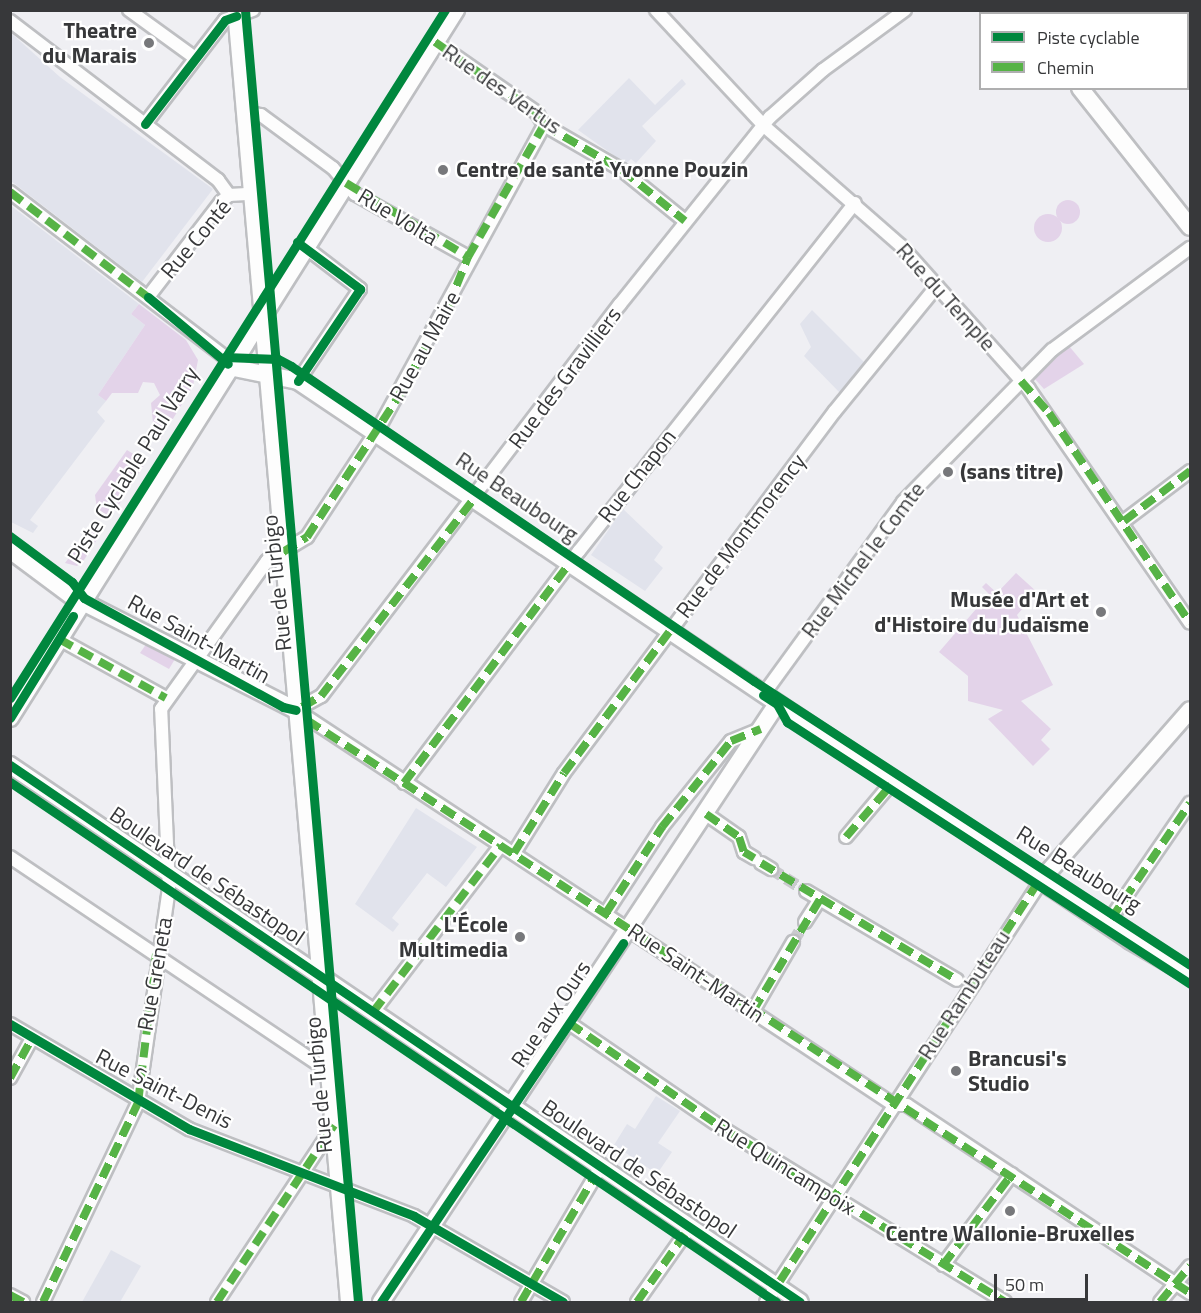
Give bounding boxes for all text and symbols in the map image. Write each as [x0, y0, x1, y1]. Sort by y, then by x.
legend [979, 12, 1189, 90]
place label: Theatre du Marais [42, 17, 137, 68]
text: Piste cyclable [1037, 24, 1139, 51]
marker: Theatre du Marais [142, 36, 156, 50]
street label: Rue des Vertus [437, 38, 567, 140]
text: Chemin [1037, 54, 1094, 81]
place label: Centre de santé Yvonne Pouzin [456, 157, 748, 183]
marker: Centre de santé Yvonne Pouzin [434, 161, 452, 179]
street label: Rue Volta [353, 183, 443, 251]
street label: Rue Conté [155, 194, 237, 284]
street label: Rue du Temple [891, 238, 1001, 356]
street label: Rue au Maire [384, 286, 466, 406]
street label: Rue des Gravilliers [503, 302, 627, 454]
street label: Piste Cyclable Paul Varry [62, 362, 204, 568]
street label: Rue Chapon [592, 424, 682, 528]
street label: Rue Beaubourg [451, 446, 583, 548]
street label: Rue de Montmorency [671, 449, 811, 623]
place label: (sans titre) [960, 459, 1063, 485]
marker: (sans titre) [941, 465, 955, 479]
street label: Rue Michel le Comte [796, 477, 930, 643]
street label: Rue de Turbigo [257, 514, 297, 652]
place label: Musée d'Art et d'Histoire du Judaïsme [874, 586, 1089, 638]
street label: Rue Saint-Martin [123, 589, 275, 689]
marker: Musée d'Art et d'Histoire du Judaïsme [1094, 605, 1108, 619]
street label: Boulevard de Sébastopol [105, 801, 309, 951]
street label: Rue Beaubourg [1012, 820, 1146, 918]
place label: L'École Multimedia [399, 911, 508, 962]
street label: Rue Greneta [132, 915, 178, 1033]
street label: Rue Saint-Martin [623, 918, 769, 1028]
street label: Rue Rambuteau [912, 925, 1016, 1065]
marker: L'École Multimedia [513, 930, 527, 944]
street label: Rue aux Ours [506, 956, 596, 1072]
street label: Rue de Turbigo [300, 1016, 338, 1154]
street label: Rue Saint-Denis [91, 1043, 237, 1135]
place label: Brancusi's Studio [968, 1045, 1067, 1096]
marker: Brancusi's Studio [949, 1064, 963, 1078]
street label: Boulevard de Sébastopol [537, 1094, 741, 1244]
street label: Rue Quincampoix [710, 1113, 860, 1221]
marker: Centre Wallonie-Bruxelles [1003, 1204, 1017, 1218]
place label: Centre Wallonie-Bruxelles [885, 1221, 1135, 1247]
scale bar [997, 1262, 1092, 1300]
text: 50 m [1005, 1271, 1044, 1298]

